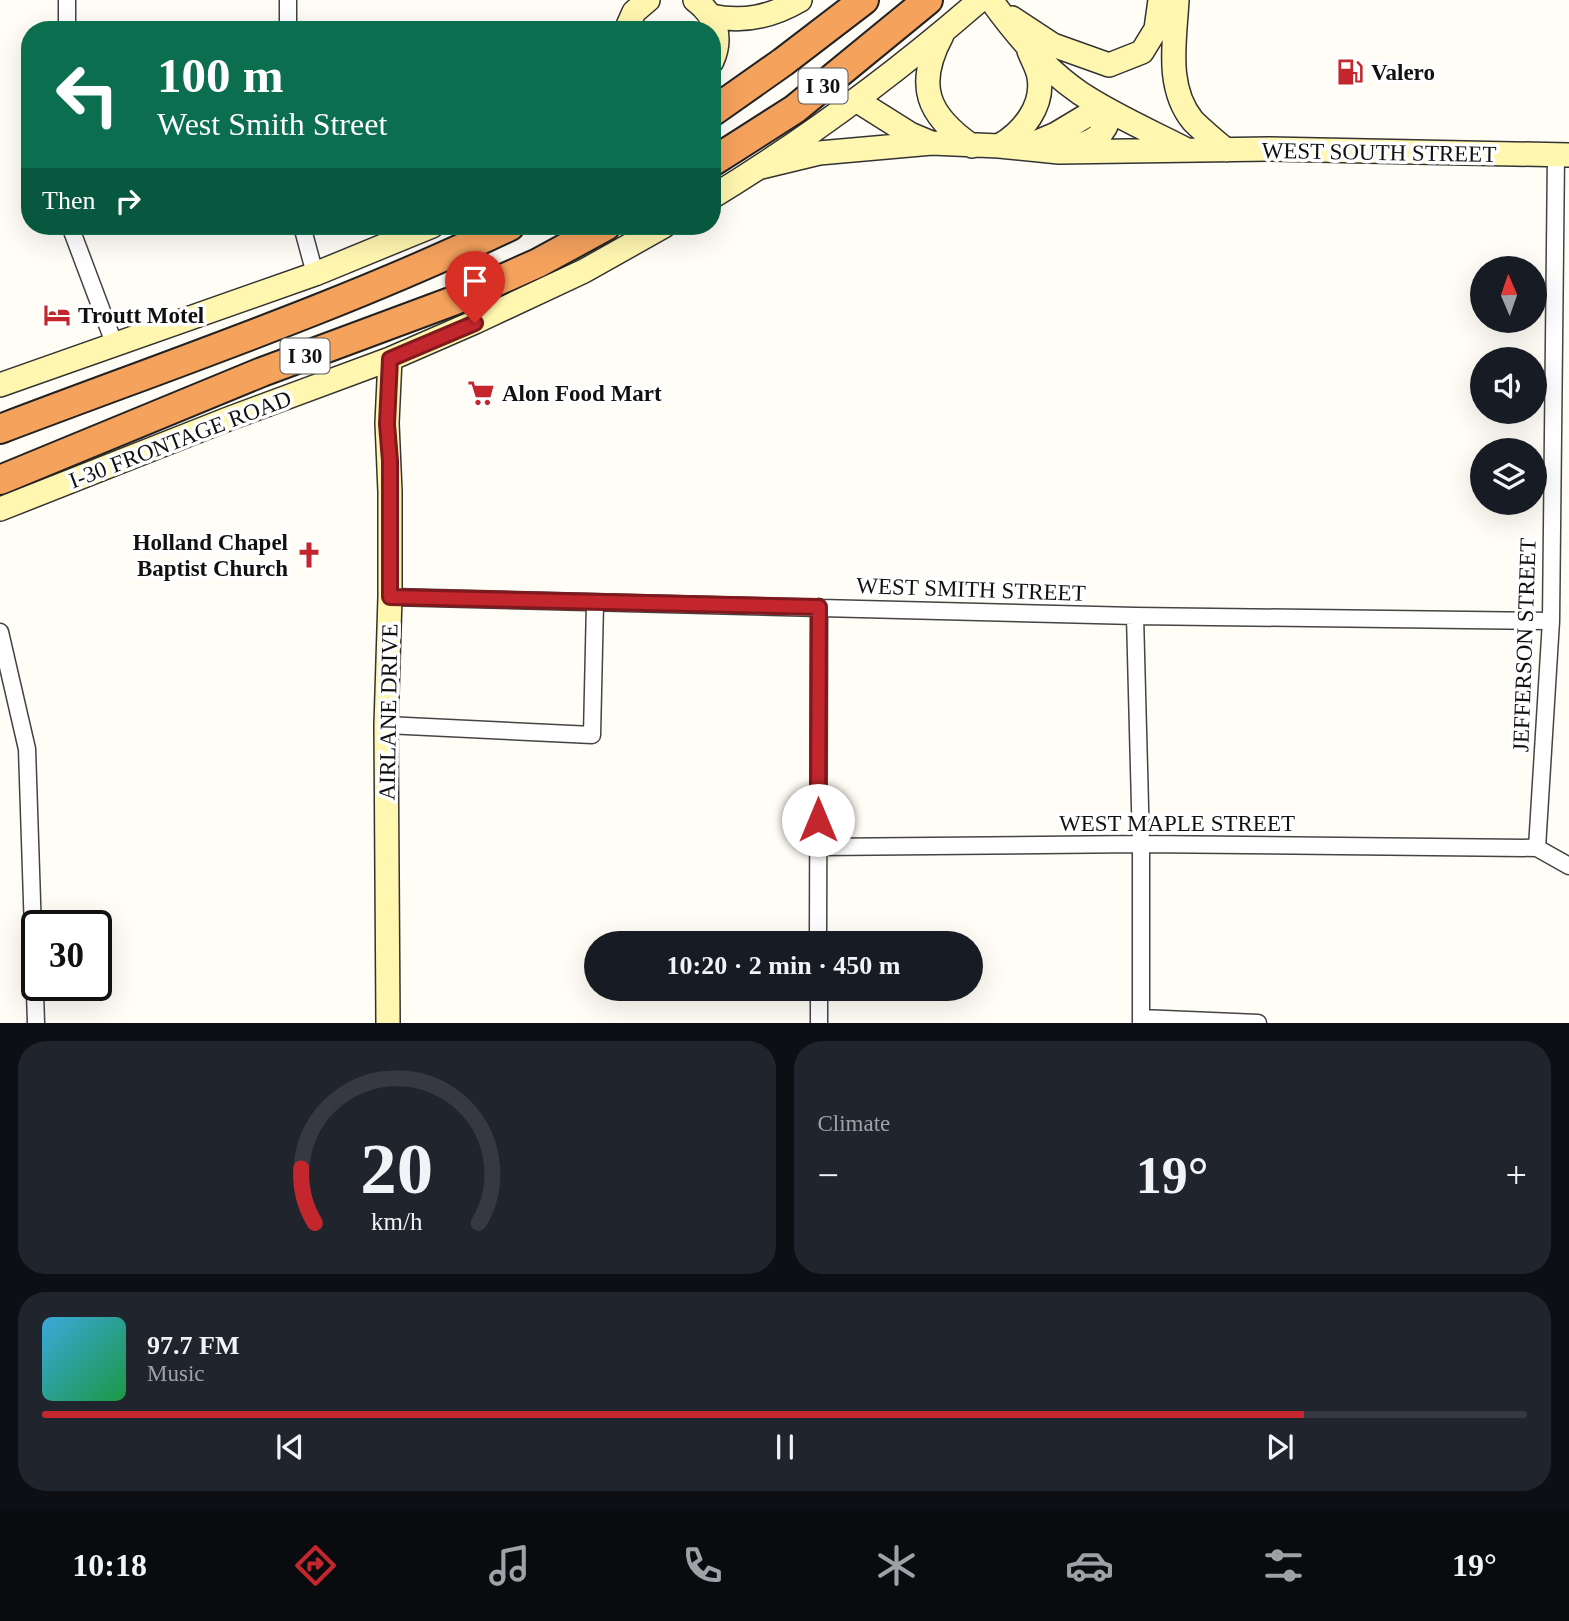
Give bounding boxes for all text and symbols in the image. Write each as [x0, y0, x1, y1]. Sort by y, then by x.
text: 100 m [157, 48, 284, 103]
icon: left [42, 49, 133, 140]
fuel station icon: Valero [1335, 57, 1365, 87]
place label: Valero [1371, 60, 1435, 85]
road number: I 30 [798, 68, 848, 104]
text: West Smith Street [157, 106, 387, 142]
street label: WEST SOUTH STREET [1261, 138, 1497, 167]
icon: right [109, 182, 147, 220]
text: Then [42, 186, 95, 215]
pin [445, 251, 505, 323]
north arrow [1470, 256, 1547, 332]
map controls [1470, 256, 1547, 515]
icon: arrive [456, 262, 494, 300]
hotel icon: Troutt Motel [42, 300, 72, 330]
place label: Troutt Motel [78, 303, 204, 328]
road number: I 30 [280, 338, 330, 374]
button: sound [1470, 347, 1547, 424]
supermarket icon: Alon Food Mart [466, 378, 496, 408]
place label: Alon Food Mart [502, 381, 662, 406]
street label: I-30 FRONTAGE ROAD [66, 386, 295, 493]
button: layers [1470, 438, 1547, 515]
place label: Holland Chapel Baptist Church [133, 530, 288, 581]
street label: JEFFERSON STREET [1508, 538, 1541, 752]
church icon: Holland Chapel Baptist Church [294, 540, 324, 570]
street label: WEST SMITH STREET [856, 573, 1086, 606]
street label: AIRLANE DRIVE [374, 623, 403, 801]
position arrow [781, 783, 855, 857]
street label: WEST MAPLE STREET [1059, 811, 1295, 836]
speed limit sign: 30 [21, 910, 112, 1001]
text: 10:20 · 2 min · 450 m [667, 951, 901, 980]
text: Climate [818, 1111, 890, 1136]
text: 20 [360, 1129, 433, 1210]
text: 19° [1136, 1147, 1209, 1204]
text: − [818, 1154, 839, 1196]
text: + [1506, 1154, 1527, 1196]
text: km/h [371, 1208, 423, 1235]
text: 97.7 FM [147, 1331, 239, 1360]
text: Music [147, 1361, 205, 1386]
icon: previous [271, 1428, 309, 1466]
icon: pause [766, 1428, 804, 1466]
icon: next [1261, 1428, 1299, 1466]
icon: directions [291, 1541, 340, 1590]
icon: music [485, 1541, 534, 1590]
icon: phone [678, 1541, 727, 1590]
icon: climate [872, 1541, 921, 1590]
icon: car [1065, 1541, 1114, 1590]
icon: filters [1259, 1541, 1308, 1590]
text: 10:18 [72, 1547, 147, 1583]
text: 19° [1452, 1547, 1497, 1583]

